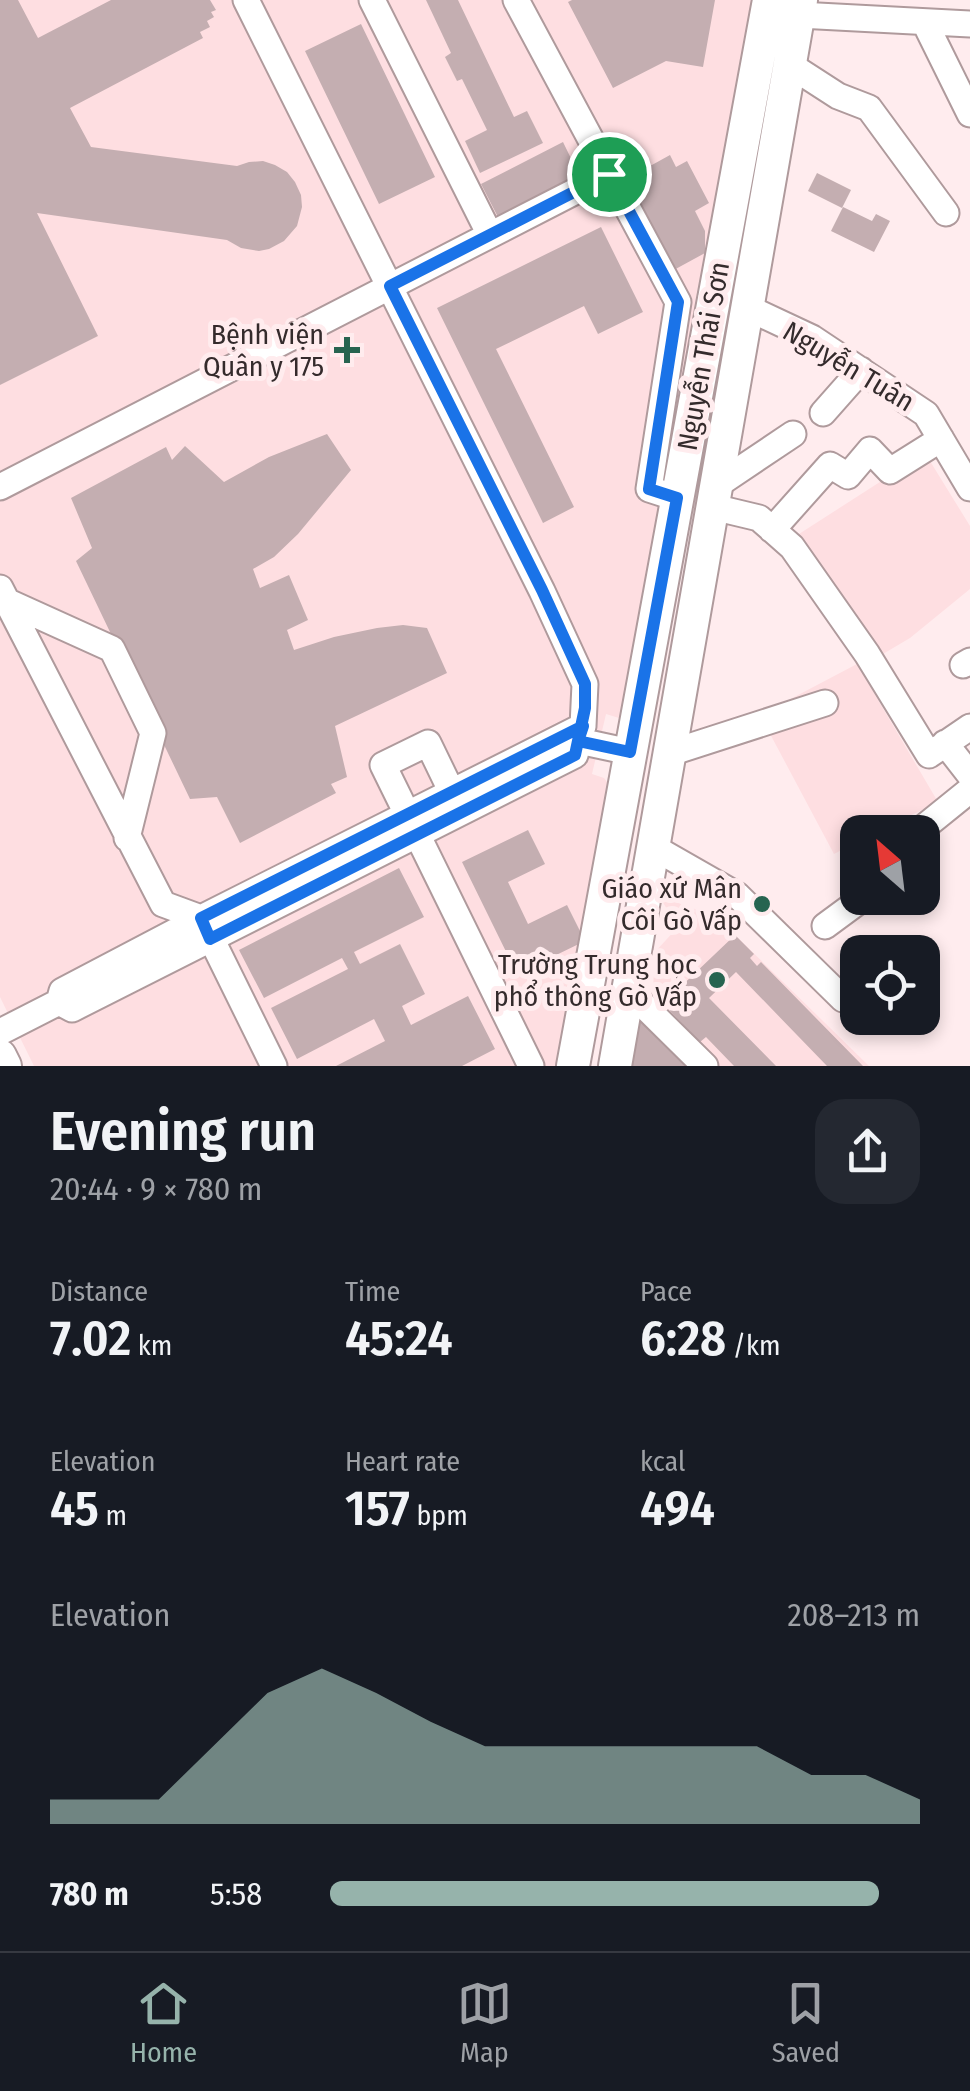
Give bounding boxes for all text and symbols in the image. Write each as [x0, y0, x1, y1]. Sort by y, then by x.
pin [567, 132, 652, 217]
icon: arrive [582, 147, 637, 202]
street label: Nguyễn Thái Sơn [671, 259, 736, 453]
street label: Nguyễn Tuân [777, 314, 920, 418]
place label: Bệnh viện Quân y 175 [203, 318, 324, 383]
marker: Bệnh viện Quân y 175 [334, 337, 360, 363]
north arrow [840, 815, 940, 915]
map controls [840, 815, 940, 1035]
place label: Giáo xứ Mân Côi Gò Vấp [601, 872, 742, 937]
marker: Giáo xứ Mân Côi Gò Vấp [751, 893, 773, 915]
button: locate [840, 935, 940, 1035]
place label: Trường Trung học phổ thông Gò Vấp [494, 948, 697, 1013]
marker: Trường Trung học phổ thông Gò Vấp [706, 969, 728, 991]
text: Evening run [50, 1099, 316, 1165]
button: share [815, 1099, 920, 1204]
text: 20:44 · 9 × 780 m [50, 1170, 262, 1208]
text: Distance [50, 1275, 148, 1308]
text: Time [345, 1275, 400, 1308]
text: Pace [640, 1275, 692, 1308]
text: 7.02 [50, 1308, 131, 1368]
text: 45:24 [345, 1308, 453, 1368]
text: 6:28 [640, 1308, 726, 1368]
text: km [131, 1329, 172, 1362]
text: /km [726, 1329, 780, 1362]
text: Elevation [50, 1445, 155, 1478]
text: Heart rate [345, 1445, 460, 1478]
text: kcal [640, 1445, 685, 1478]
text: 45 [50, 1478, 99, 1538]
text: 157 [345, 1478, 410, 1538]
text: 494 [640, 1478, 715, 1538]
text: m [99, 1499, 127, 1532]
text: bpm [410, 1499, 468, 1532]
text: Elevation [50, 1596, 170, 1634]
text: 208–213 m [788, 1596, 920, 1634]
text: 780 m [50, 1875, 129, 1913]
text: 5:58 [210, 1875, 262, 1913]
tab: Home [130, 1976, 197, 2069]
tab: Map [457, 1976, 512, 2069]
tab: Saved [772, 1976, 840, 2069]

